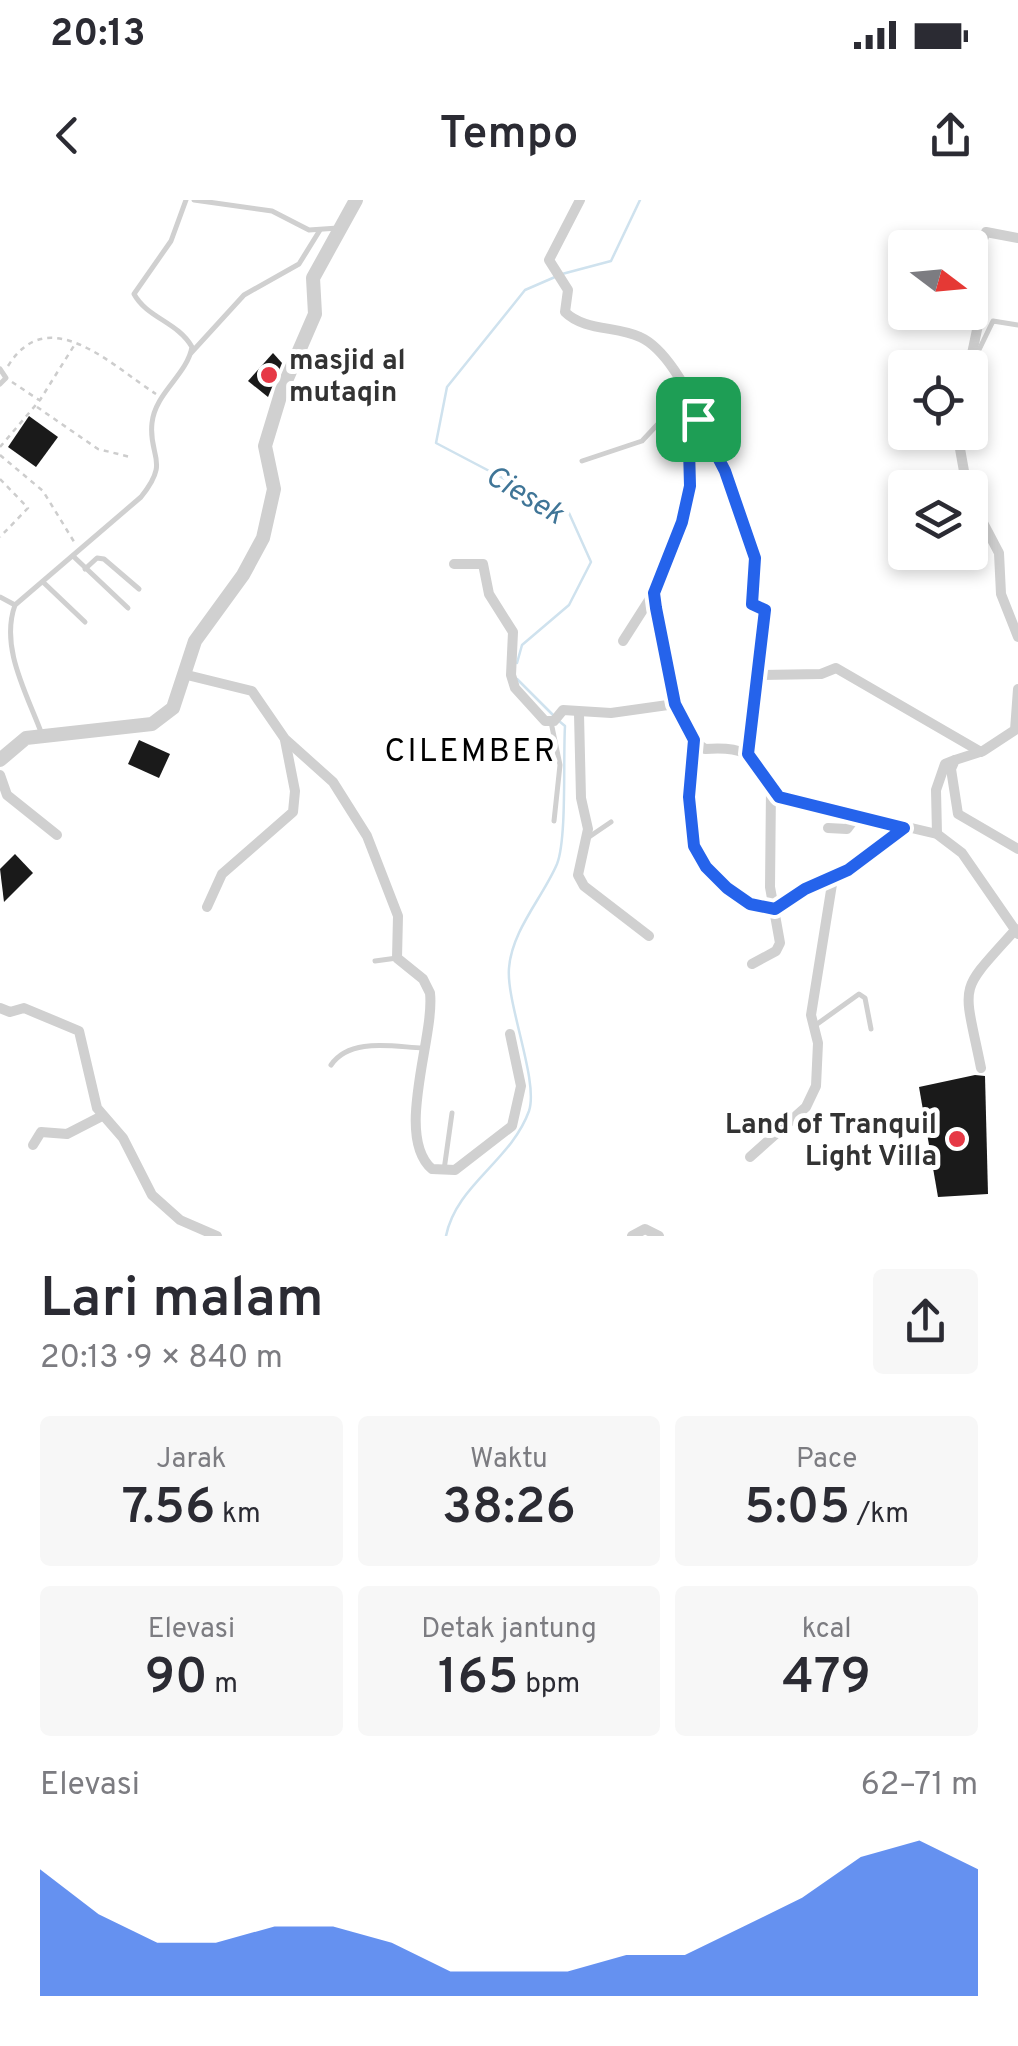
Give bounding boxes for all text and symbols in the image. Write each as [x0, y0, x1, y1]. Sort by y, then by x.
text: 20:13 [50, 11, 145, 60]
text: Tempo [440, 107, 578, 164]
icon: back [40, 108, 95, 163]
icon: share [923, 108, 978, 163]
north arrow [888, 230, 988, 330]
map controls [888, 230, 988, 570]
place label: masjid al mutaqin [289, 344, 406, 412]
button: locate [888, 350, 988, 450]
marker: masjid al mutaqin [258, 364, 280, 386]
pin [656, 377, 741, 462]
icon: arrive [671, 392, 726, 447]
water label: Ciesek [478, 458, 570, 534]
button: layers [888, 470, 988, 570]
district label: CILEMBER [385, 733, 557, 773]
place label: Land of Tranquil Light Villa [725, 1108, 937, 1176]
marker: Land of Tranquil Light Villa [946, 1128, 968, 1150]
text: Lari malam [40, 1266, 324, 1336]
button: share [873, 1269, 978, 1374]
text: 20:13 · 9 × 840 m [40, 1339, 283, 1379]
text: Jarak [156, 1442, 226, 1478]
text: Waktu [470, 1442, 548, 1478]
text: Pace [796, 1442, 857, 1478]
text: 7.56 [122, 1478, 215, 1541]
text: 38:26 [442, 1478, 576, 1541]
text: 5:05 [744, 1478, 850, 1541]
text: km [215, 1497, 261, 1533]
text: /km [850, 1497, 909, 1533]
text: Elevasi [148, 1612, 235, 1648]
text: Detak jantung [421, 1612, 597, 1648]
text: kcal [802, 1612, 852, 1648]
text: 90 [145, 1648, 208, 1711]
text: 165 [438, 1648, 519, 1711]
text: 479 [782, 1648, 871, 1711]
text: m [208, 1667, 238, 1703]
text: bpm [519, 1667, 580, 1703]
text: Elevasi [40, 1766, 140, 1806]
text: 62–71 m [861, 1766, 978, 1806]

